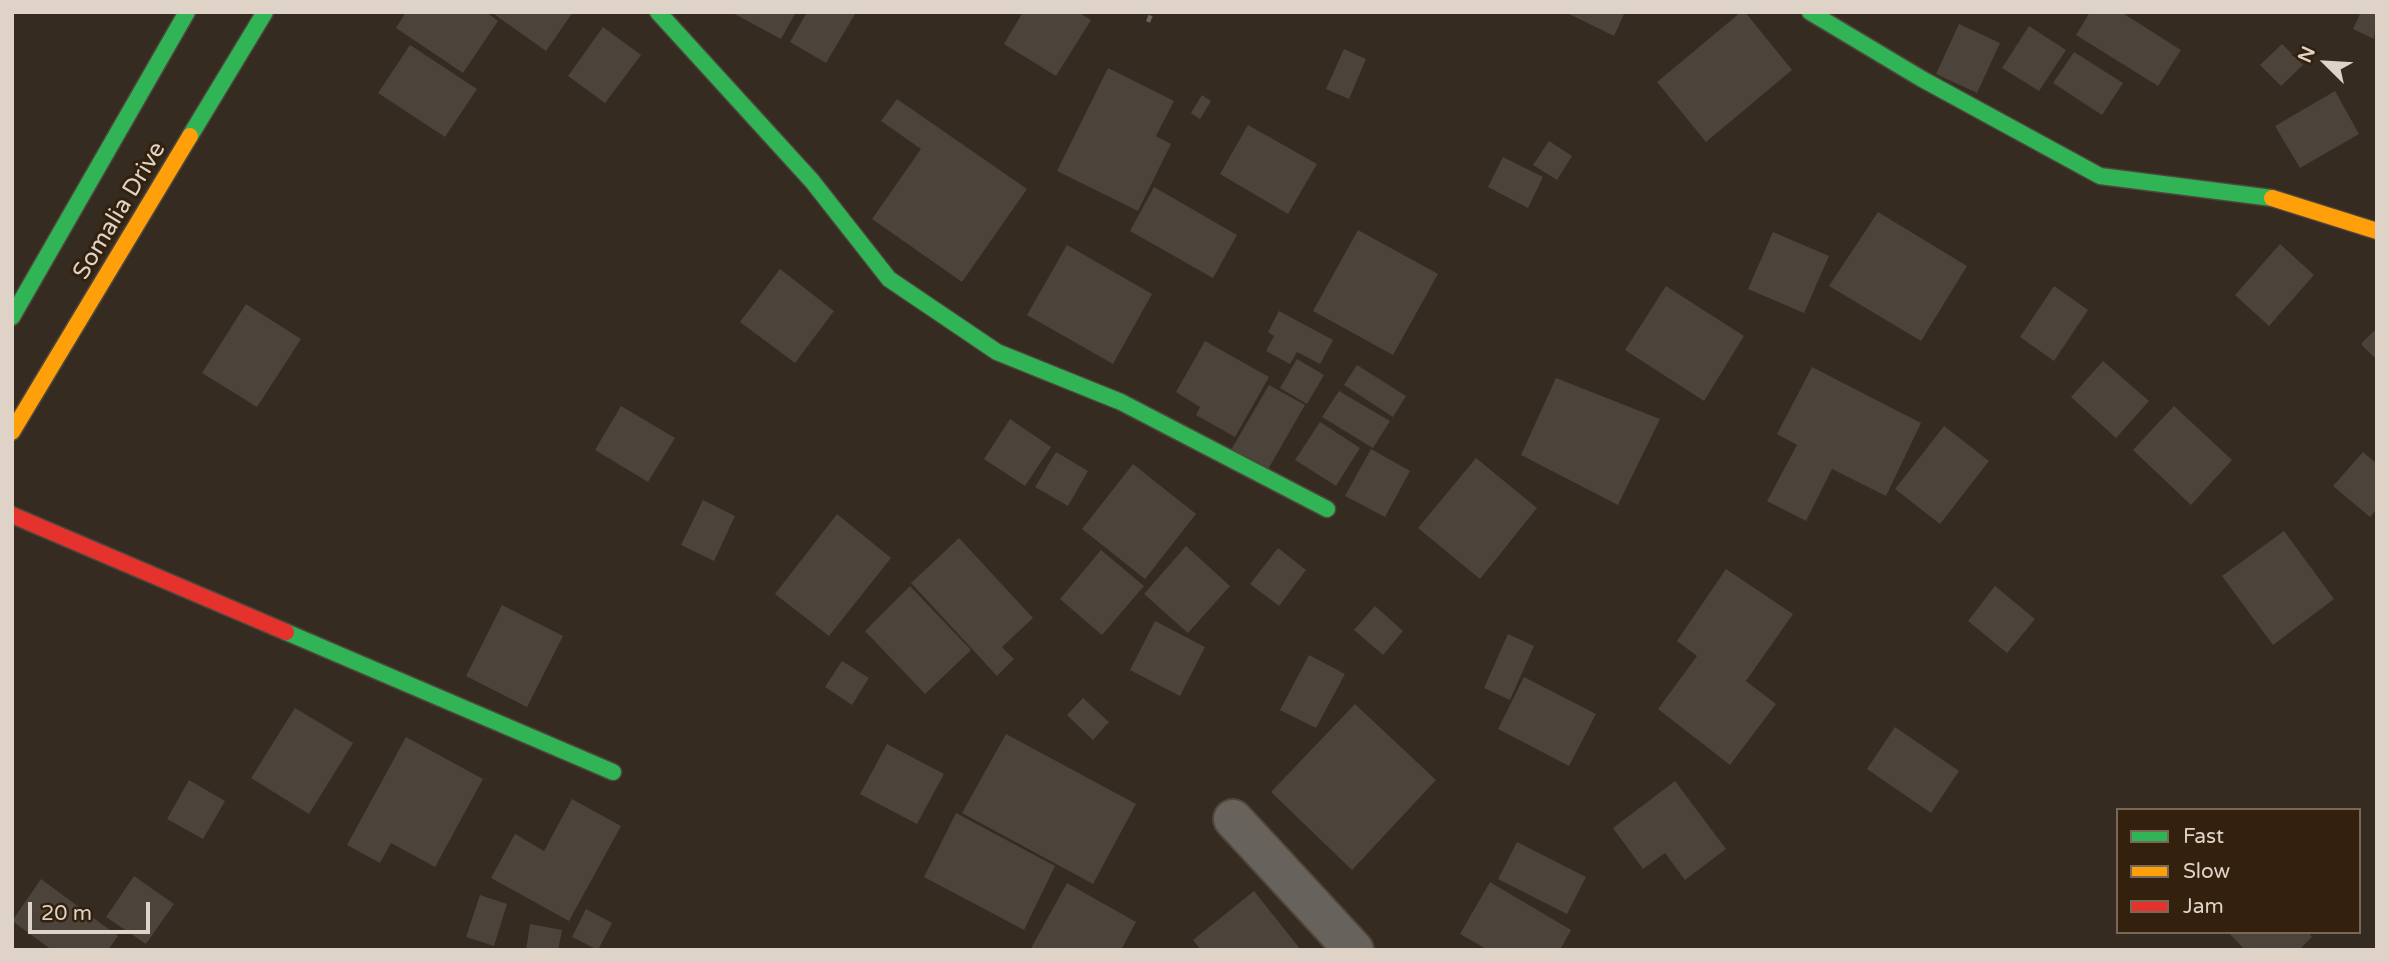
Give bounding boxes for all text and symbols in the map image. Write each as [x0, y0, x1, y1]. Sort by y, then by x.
north arrow [2291, 28, 2361, 98]
text: N [2294, 43, 2320, 66]
street label: Somalia Drive [68, 137, 172, 285]
legend [2116, 808, 2361, 934]
text: Fast [2183, 824, 2224, 849]
text: Slow [2183, 859, 2230, 884]
scale bar [32, 888, 154, 932]
text: Jam [2183, 894, 2224, 919]
text: 20 m [41, 901, 92, 926]

